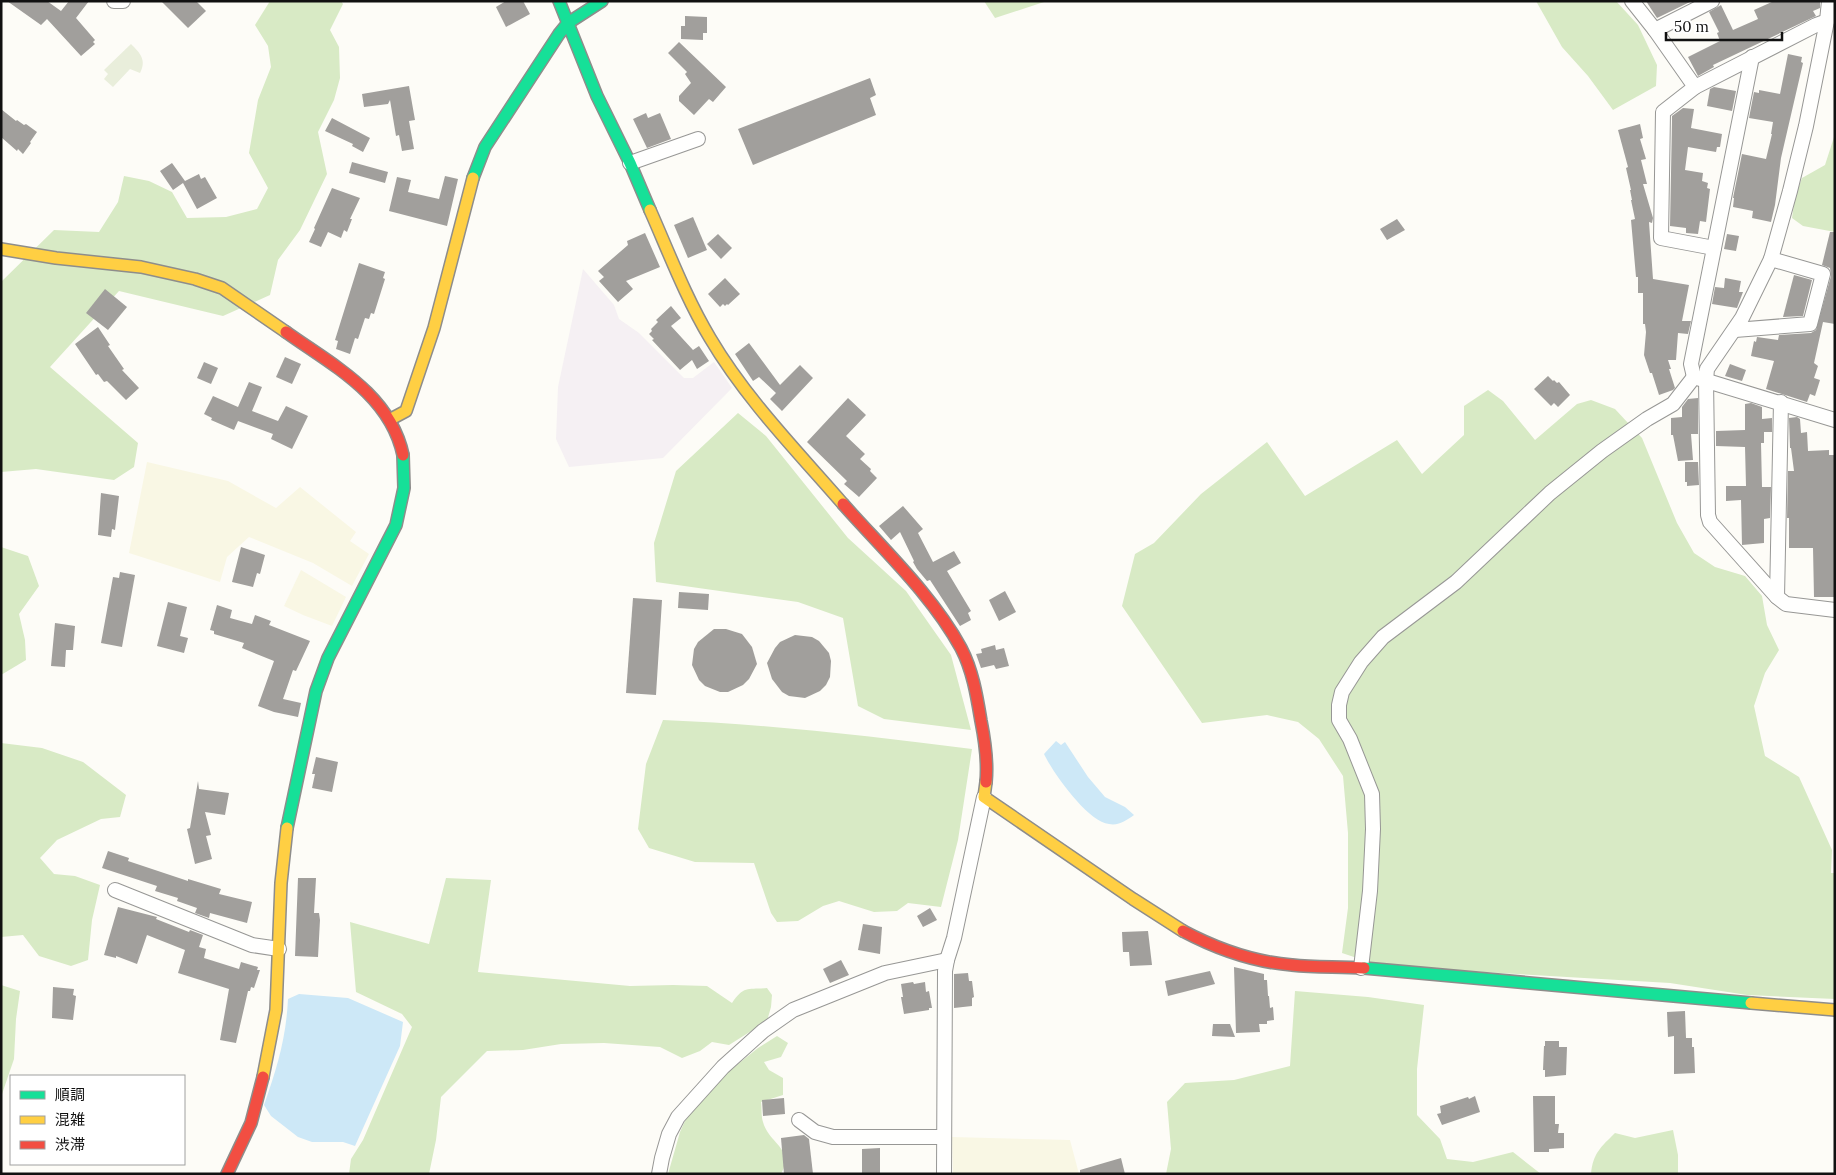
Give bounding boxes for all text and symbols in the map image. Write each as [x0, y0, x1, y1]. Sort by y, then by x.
scale bar [1666, 10, 1782, 42]
text: 50 m [1674, 17, 1709, 36]
legend [10, 1075, 185, 1165]
text: 順調 [55, 1085, 85, 1104]
text: 混雑 [55, 1110, 85, 1129]
text: 渋滞 [55, 1135, 85, 1154]

